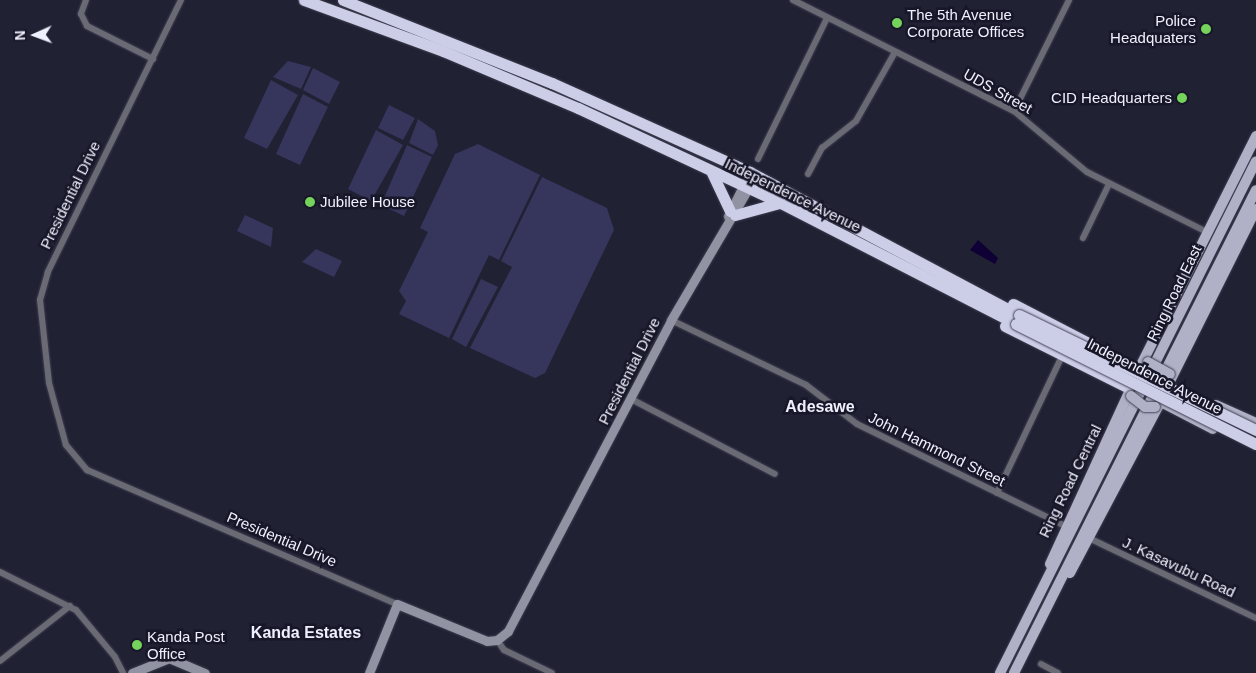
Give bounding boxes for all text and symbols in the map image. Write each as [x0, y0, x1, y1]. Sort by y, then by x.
place label: The 5th Avenue Corporate Offices [907, 5, 1024, 40]
north arrow [10, 10, 60, 60]
place label: Police Headquaters [1110, 11, 1196, 46]
marker: The 5th Avenue Corporate Offices [891, 17, 903, 29]
marker: Police Headquaters [1200, 23, 1212, 35]
text: N [12, 30, 28, 41]
street label: UDS Street [960, 65, 1036, 117]
place label: CID Headquarters [1051, 89, 1172, 107]
marker: CID Headquarters [1176, 92, 1188, 104]
street label: Presidential Drive [36, 138, 104, 252]
street label: Independence Avenue [722, 154, 864, 236]
place label: Jubilee House [320, 193, 415, 211]
marker: Jubilee House [304, 196, 316, 208]
street label: Ring Road East [1143, 242, 1205, 344]
street label: Presidential Drive [594, 315, 664, 427]
street label: Independence Avenue [1084, 334, 1226, 418]
district label: Adesawe [785, 397, 855, 417]
street label: John Hammond Street [866, 408, 1008, 490]
street label: Ring Road Central [1035, 422, 1105, 540]
street label: Presidential Drive [224, 508, 340, 570]
street label: J. Kasavubu Road [1120, 533, 1238, 601]
district label: Kanda Estates [251, 623, 361, 643]
place label: Kanda Post Office [147, 627, 225, 662]
marker: Kanda Post Office [131, 639, 143, 651]

